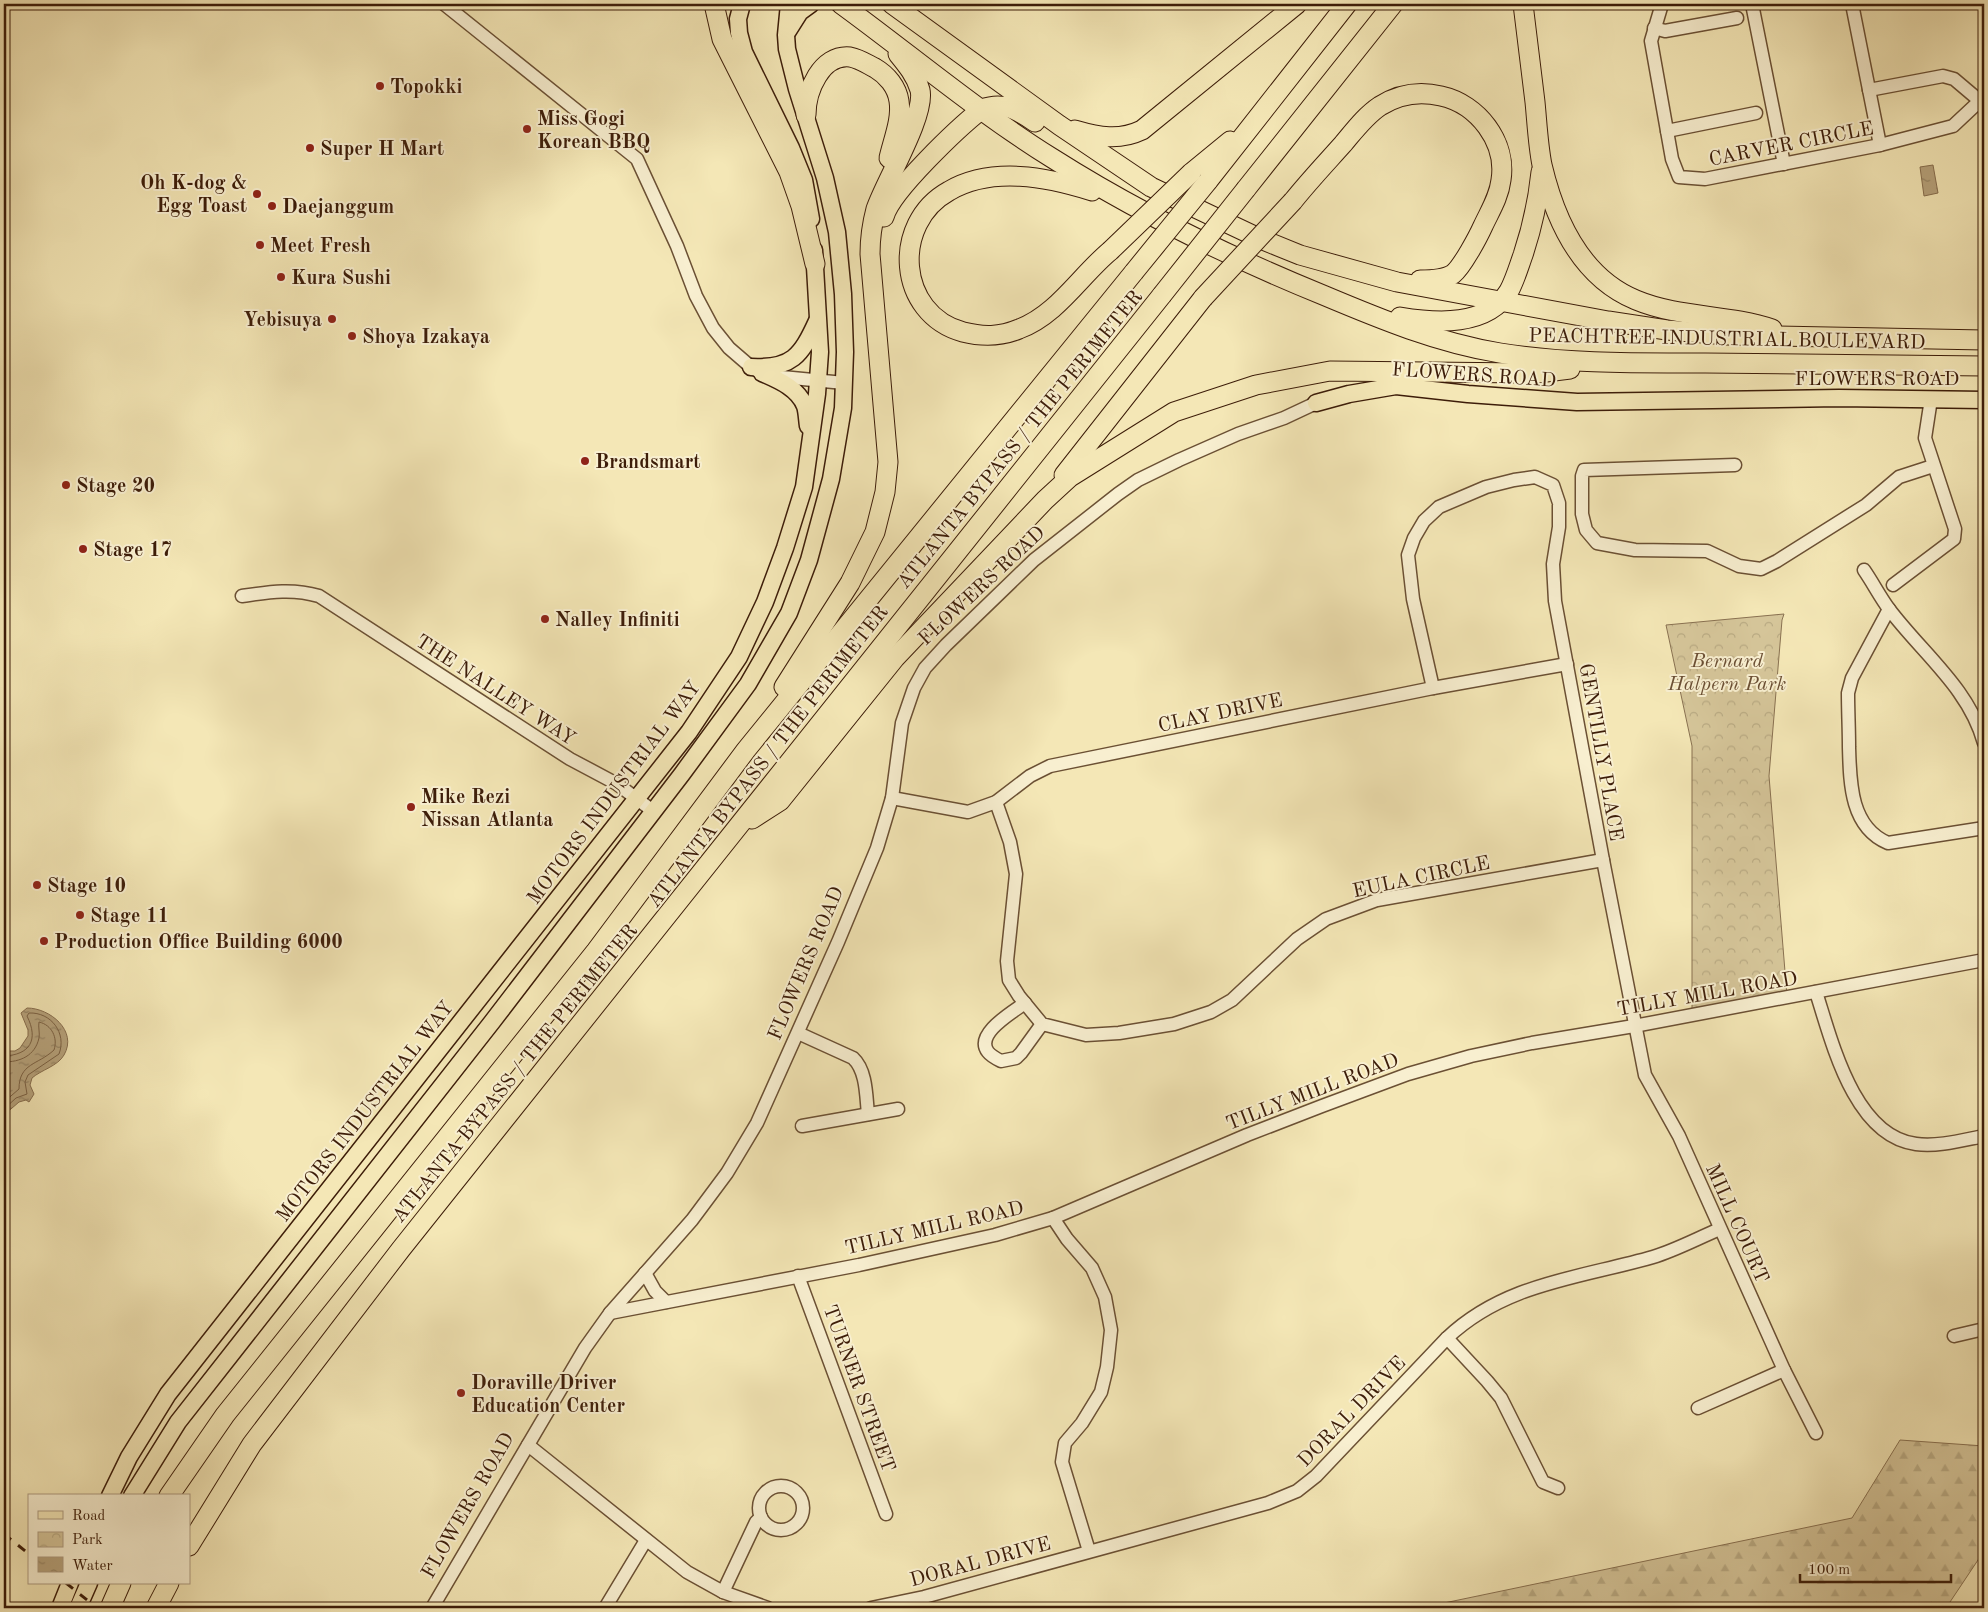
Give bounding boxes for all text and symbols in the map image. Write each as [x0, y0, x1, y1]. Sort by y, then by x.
place label: Topokki [390, 78, 462, 98]
marker: Topokki [374, 80, 386, 92]
place label: Miss Gogi Korean BBQ [537, 110, 650, 153]
street label: CARVER CIRCLE [1707, 119, 1875, 171]
marker: Miss Gogi Korean BBQ [521, 123, 533, 135]
place label: Super H Mart [320, 140, 444, 160]
marker: Super H Mart [304, 142, 316, 154]
place label: Oh K-dog & Egg Toast [140, 174, 247, 217]
marker: Oh K-dog & Egg Toast [251, 188, 263, 200]
place label: Daejanggum [282, 198, 394, 218]
marker: Daejanggum [266, 200, 278, 212]
place label: Meet Fresh [270, 237, 371, 257]
marker: Meet Fresh [254, 239, 266, 251]
place label: Kura Sushi [291, 269, 391, 289]
marker: Kura Sushi [275, 271, 287, 283]
street label: ATLANTA BYPASS / THE PERIMETER [894, 287, 1147, 593]
place label: Yebisuya [243, 311, 322, 331]
marker: Yebisuya [326, 313, 338, 325]
street label: PEACHTREE INDUSTRIAL BOULEVARD [1528, 327, 1926, 353]
place label: Shoya Izakaya [362, 328, 490, 348]
marker: Shoya Izakaya [346, 330, 358, 342]
street label: FLOWERS ROAD [1391, 360, 1557, 392]
street label: FLOWERS ROAD [1795, 370, 1959, 390]
place label: Brandsmart [595, 453, 701, 473]
marker: Brandsmart [579, 455, 591, 467]
place label: Stage 20 [76, 477, 155, 497]
marker: Stage 20 [60, 479, 72, 491]
street label: FLOWERS ROAD [915, 523, 1049, 650]
place label: Stage 17 [93, 541, 172, 561]
marker: Stage 17 [77, 543, 89, 555]
street label: ATLANTA BYPASS / THE PERIMETER [645, 602, 893, 912]
place label: Nalley Infiniti [555, 611, 680, 631]
marker: Nalley Infiniti [539, 613, 551, 625]
street label: THE NALLEY WAY [411, 632, 579, 750]
park label: Bernard Halpern Park [1667, 652, 1786, 695]
street label: GENTILLY PLACE [1575, 662, 1626, 843]
street label: MOTORS INDUSTRIAL WAY [524, 677, 705, 909]
street label: CLAY DRIVE [1156, 691, 1285, 737]
place label: Mike Rezi Nissan Atlanta [421, 788, 554, 831]
marker: Mike Rezi Nissan Atlanta [405, 801, 417, 813]
street label: EULA CIRCLE [1351, 854, 1492, 902]
place label: Stage 10 [47, 877, 126, 897]
marker: Stage 10 [31, 879, 43, 891]
street label: FLOWERS ROAD [765, 884, 848, 1044]
place label: Stage 11 [90, 907, 169, 927]
marker: Stage 11 [74, 909, 86, 921]
street label: ATLANTA BYPASS / THE PERIMETER [389, 921, 642, 1227]
place label: Production Office Building 6000 [54, 933, 343, 953]
marker: Production Office Building 6000 [38, 935, 50, 947]
street label: TILLY MILL ROAD [1615, 969, 1799, 1021]
street label: MOTORS INDUSTRIAL WAY [273, 998, 458, 1226]
street label: TILLY MILL ROAD [1224, 1051, 1402, 1135]
street label: MILL COURT [1701, 1161, 1771, 1286]
street label: TILLY MILL ROAD [843, 1199, 1026, 1259]
street label: TURNER STREET [819, 1302, 898, 1475]
street label: DORAL DRIVE [1295, 1353, 1410, 1472]
place label: Doraville Driver Education Center [471, 1374, 626, 1417]
marker: Doraville Driver Education Center [455, 1387, 467, 1399]
street label: FLOWERS ROAD [419, 1430, 519, 1582]
legend [28, 1494, 190, 1584]
text: Road [72, 1509, 106, 1524]
text: Park [72, 1533, 103, 1548]
street label: DORAL DRIVE [908, 1534, 1053, 1591]
scale bar [1800, 1552, 1952, 1584]
text: Water [72, 1559, 113, 1574]
text: 100 m [1808, 1563, 1850, 1578]

